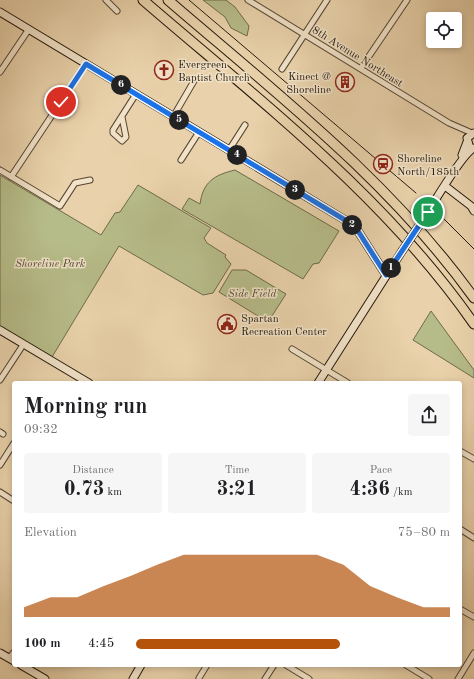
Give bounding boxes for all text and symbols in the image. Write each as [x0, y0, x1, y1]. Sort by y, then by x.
map controls [426, 12, 462, 48]
button: locate [426, 12, 462, 48]
street label: 8th Avenue Northeast [310, 25, 405, 90]
church icon: Evergreen Baptist Church [153, 59, 175, 81]
place label: Evergreen Baptist Church [178, 60, 250, 84]
building icon: Kinect @ Shoreline [334, 71, 356, 93]
place label: Kinect @ Shoreline [286, 72, 331, 96]
pin: 6 [111, 75, 131, 95]
text: 6 [118, 79, 124, 90]
pin [44, 85, 78, 119]
icon: check [50, 91, 72, 113]
pin: 5 [169, 110, 189, 130]
text: 5 [176, 114, 182, 125]
pin: 4 [227, 145, 247, 165]
text: 4 [234, 149, 240, 160]
station icon: Shoreline North/185th [372, 153, 394, 175]
place label: Shoreline North/185th [397, 154, 459, 178]
pin: 3 [285, 180, 305, 200]
text: 3 [292, 184, 298, 195]
pin [411, 195, 445, 229]
icon: arrive [417, 201, 439, 223]
pin: 2 [342, 215, 362, 235]
text: 2 [349, 219, 355, 230]
pin: 1 [381, 258, 401, 278]
park label: Shoreline Park [15, 259, 86, 270]
text: 1 [388, 262, 394, 273]
park label: Side Field [228, 289, 276, 300]
public building icon: Spartan Recreation Center [216, 313, 238, 335]
place label: Spartan Recreation Center [241, 314, 327, 338]
button: share [408, 394, 450, 436]
text: Morning run [24, 396, 147, 418]
text: 09:32 [24, 423, 58, 436]
text: Distance [72, 465, 114, 476]
text: Time [225, 465, 249, 476]
text: Pace [370, 465, 392, 476]
text: 0.73 [64, 480, 104, 500]
text: 3:21 [217, 480, 257, 500]
text: 4:36 [350, 480, 390, 500]
text: km [104, 487, 122, 498]
text: /km [390, 487, 412, 498]
text: Elevation [24, 526, 77, 539]
text: 75–80 m [398, 526, 450, 539]
text: 100 m [24, 637, 61, 650]
text: 4:45 [88, 637, 114, 650]

